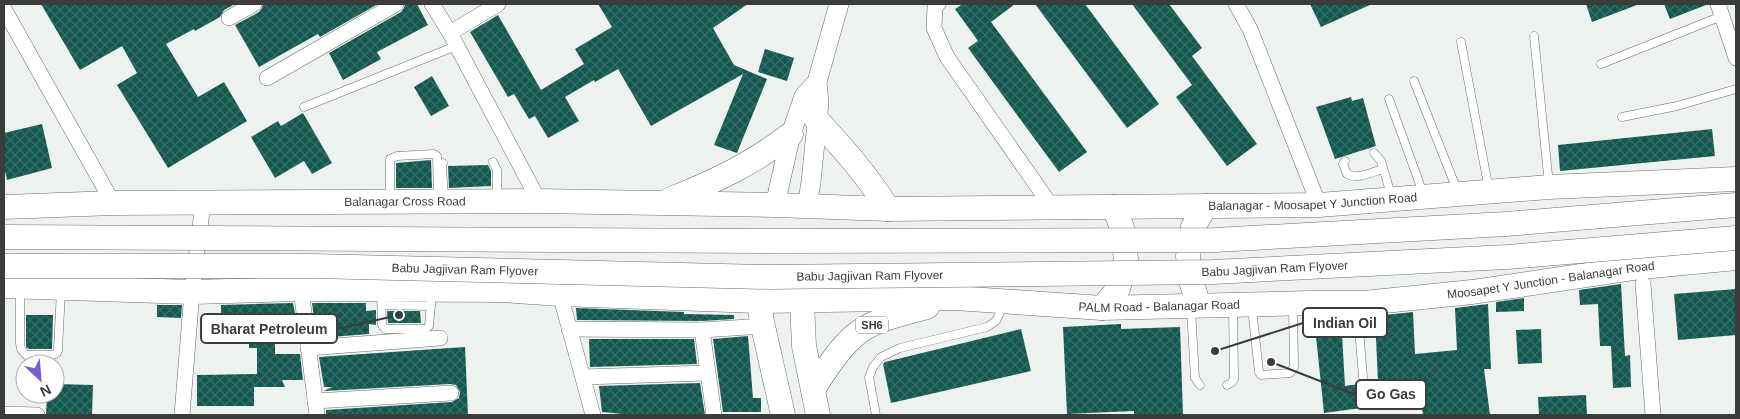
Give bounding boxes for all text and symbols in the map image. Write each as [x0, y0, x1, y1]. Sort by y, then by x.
street label: Balanagar - Moosapet Y Junction Road [1208, 190, 1418, 213]
street label: Balanagar Cross Road [344, 194, 466, 209]
street label: Babu Jagjivan Ram Flyover [1201, 258, 1348, 279]
street label: Moosapet Y Junction - Balanagar Road [1446, 259, 1655, 302]
street label: Babu Jagjivan Ram Flyover [391, 261, 539, 278]
street label: Babu Jagjivan Ram Flyover [796, 268, 943, 284]
street label: PALM Road - Balanagar Road [1078, 298, 1240, 315]
callout: Indian Oil [1303, 308, 1387, 337]
callout: Bharat Petroleum [201, 314, 337, 343]
text: Indian Oil [1313, 315, 1377, 331]
road number: SH6 [856, 316, 888, 334]
text: Bharat Petroleum [211, 321, 327, 337]
north arrow [15, 354, 65, 404]
callout: Go Gas [1356, 380, 1426, 409]
text: N [38, 381, 54, 400]
text: Go Gas [1366, 386, 1416, 402]

